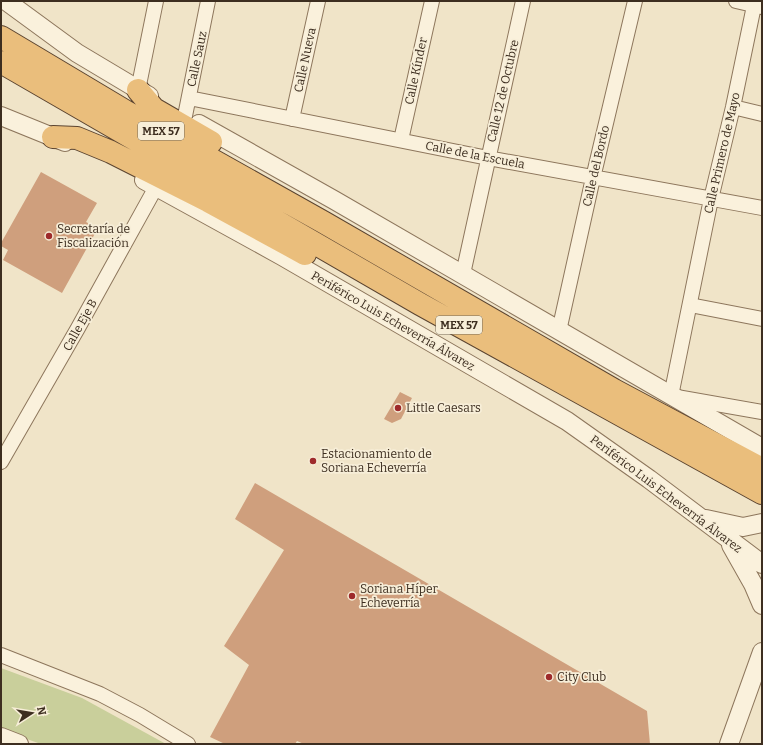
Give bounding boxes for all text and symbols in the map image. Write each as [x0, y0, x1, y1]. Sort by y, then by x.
street label: Calle Nueva [291, 26, 319, 94]
street label: Calle Sauz [184, 30, 210, 88]
street label: Calle Kínder [402, 35, 430, 106]
street label: Calle 12 de Octubre [484, 38, 522, 144]
street label: Calle Primero de Mayo [701, 91, 743, 215]
road number: MEX 57 [138, 122, 184, 140]
street label: Calle del Bordo [580, 124, 612, 208]
street label: Calle de la Escuela [424, 138, 526, 172]
place label: Secretaría de Fiscalización [57, 222, 130, 250]
marker: Secretaría de Fiscalización [44, 231, 54, 241]
street label: Periférico Luis Echeverría Álvarez [309, 267, 478, 374]
street label: Calle Eje B [60, 297, 100, 353]
road number: MEX 57 [436, 316, 482, 334]
place label: Little Caesars [406, 401, 481, 415]
marker: Little Caesars [393, 403, 403, 413]
street label: Periférico Luis Echeverría Álvarez [587, 432, 745, 556]
place label: Estacionamiento de Soriana Echeverría [321, 447, 432, 475]
marker: Estacionamiento de Soriana Echeverría [308, 456, 318, 466]
place label: Soriana Híper Echeverría [360, 582, 438, 610]
marker: Soriana Híper Echeverría [347, 591, 357, 601]
place label: City Club [557, 670, 606, 684]
marker: City Club [544, 672, 554, 682]
north arrow [12, 693, 52, 733]
text: N [34, 706, 49, 717]

